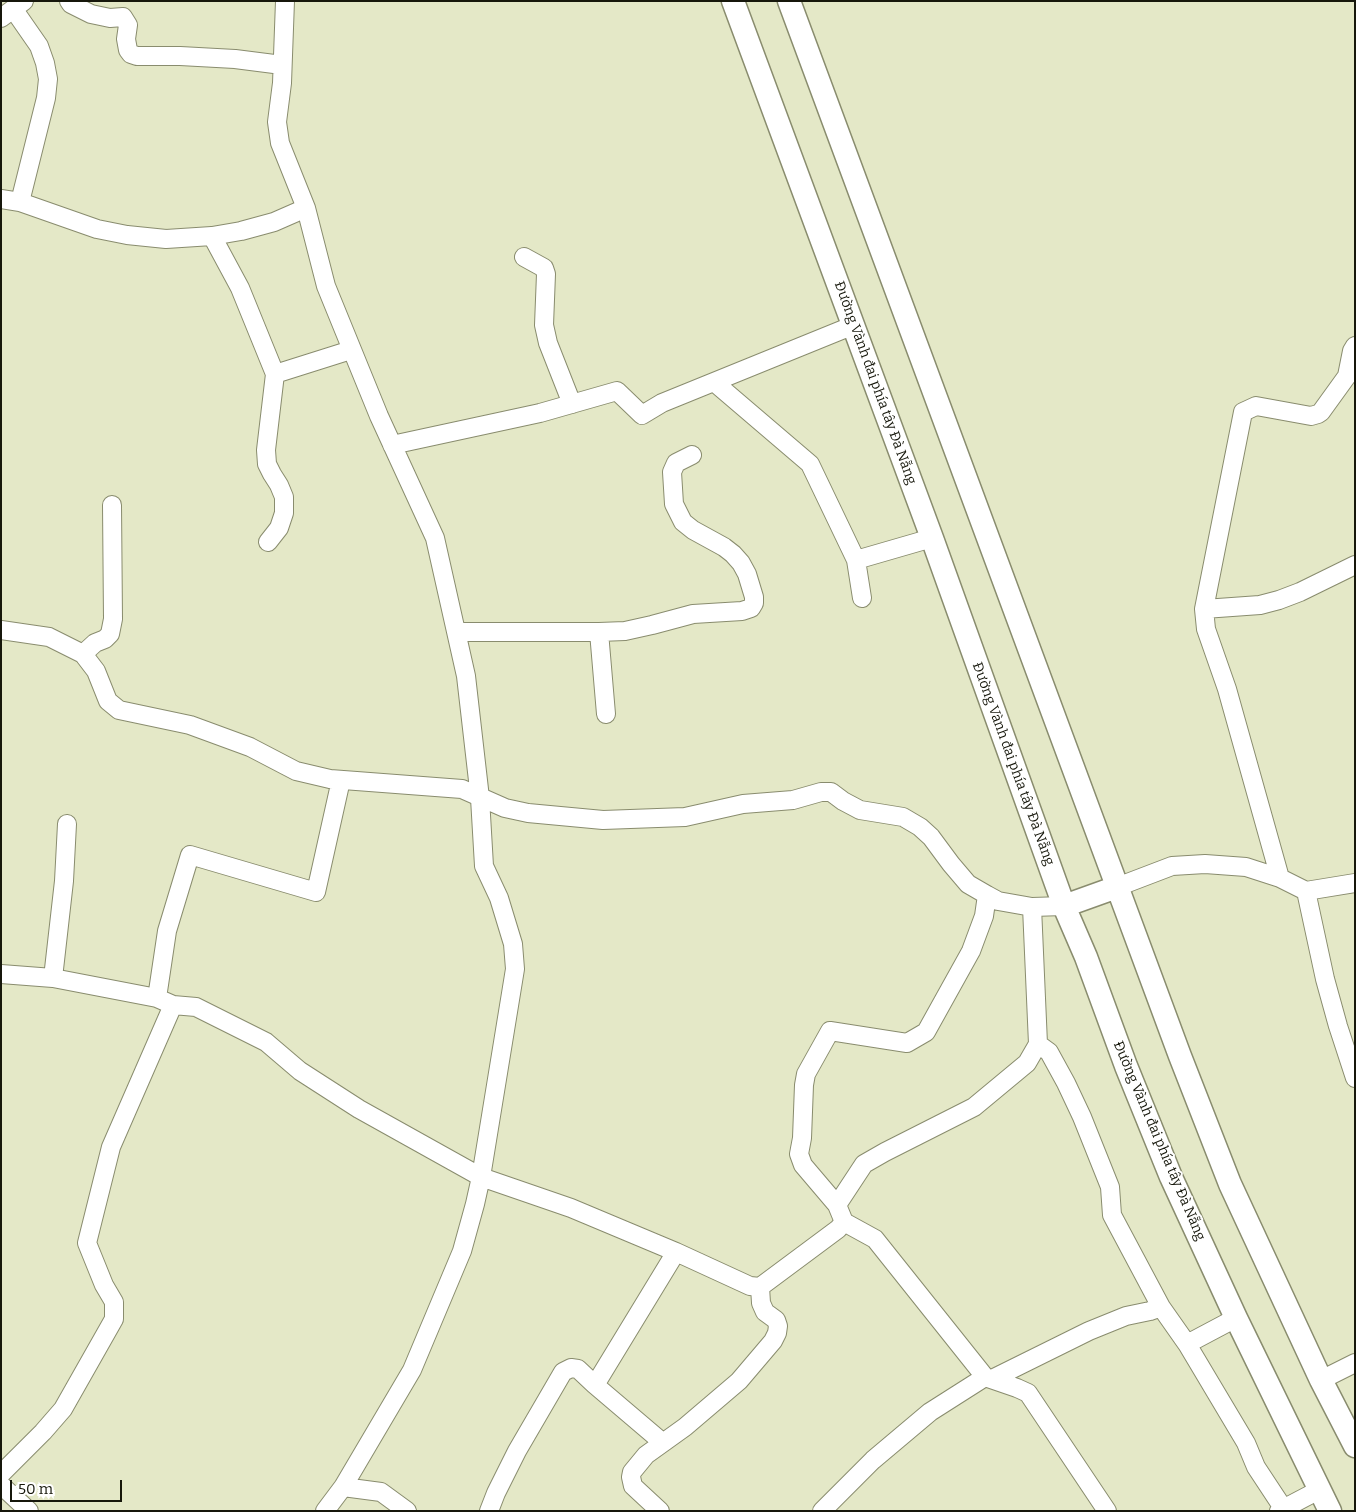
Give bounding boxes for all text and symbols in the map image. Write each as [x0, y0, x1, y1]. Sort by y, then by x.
street label: Đường Vành đai phía tây Đà Nẵng [830, 279, 920, 487]
street label: Đường Vành đai phía tây Đà Nẵng [968, 660, 1058, 868]
street label: Đường Vành đai phía tây Đà Nẵng [1109, 1039, 1209, 1243]
scale bar [12, 1470, 125, 1502]
text: 50 m [18, 1480, 53, 1498]

